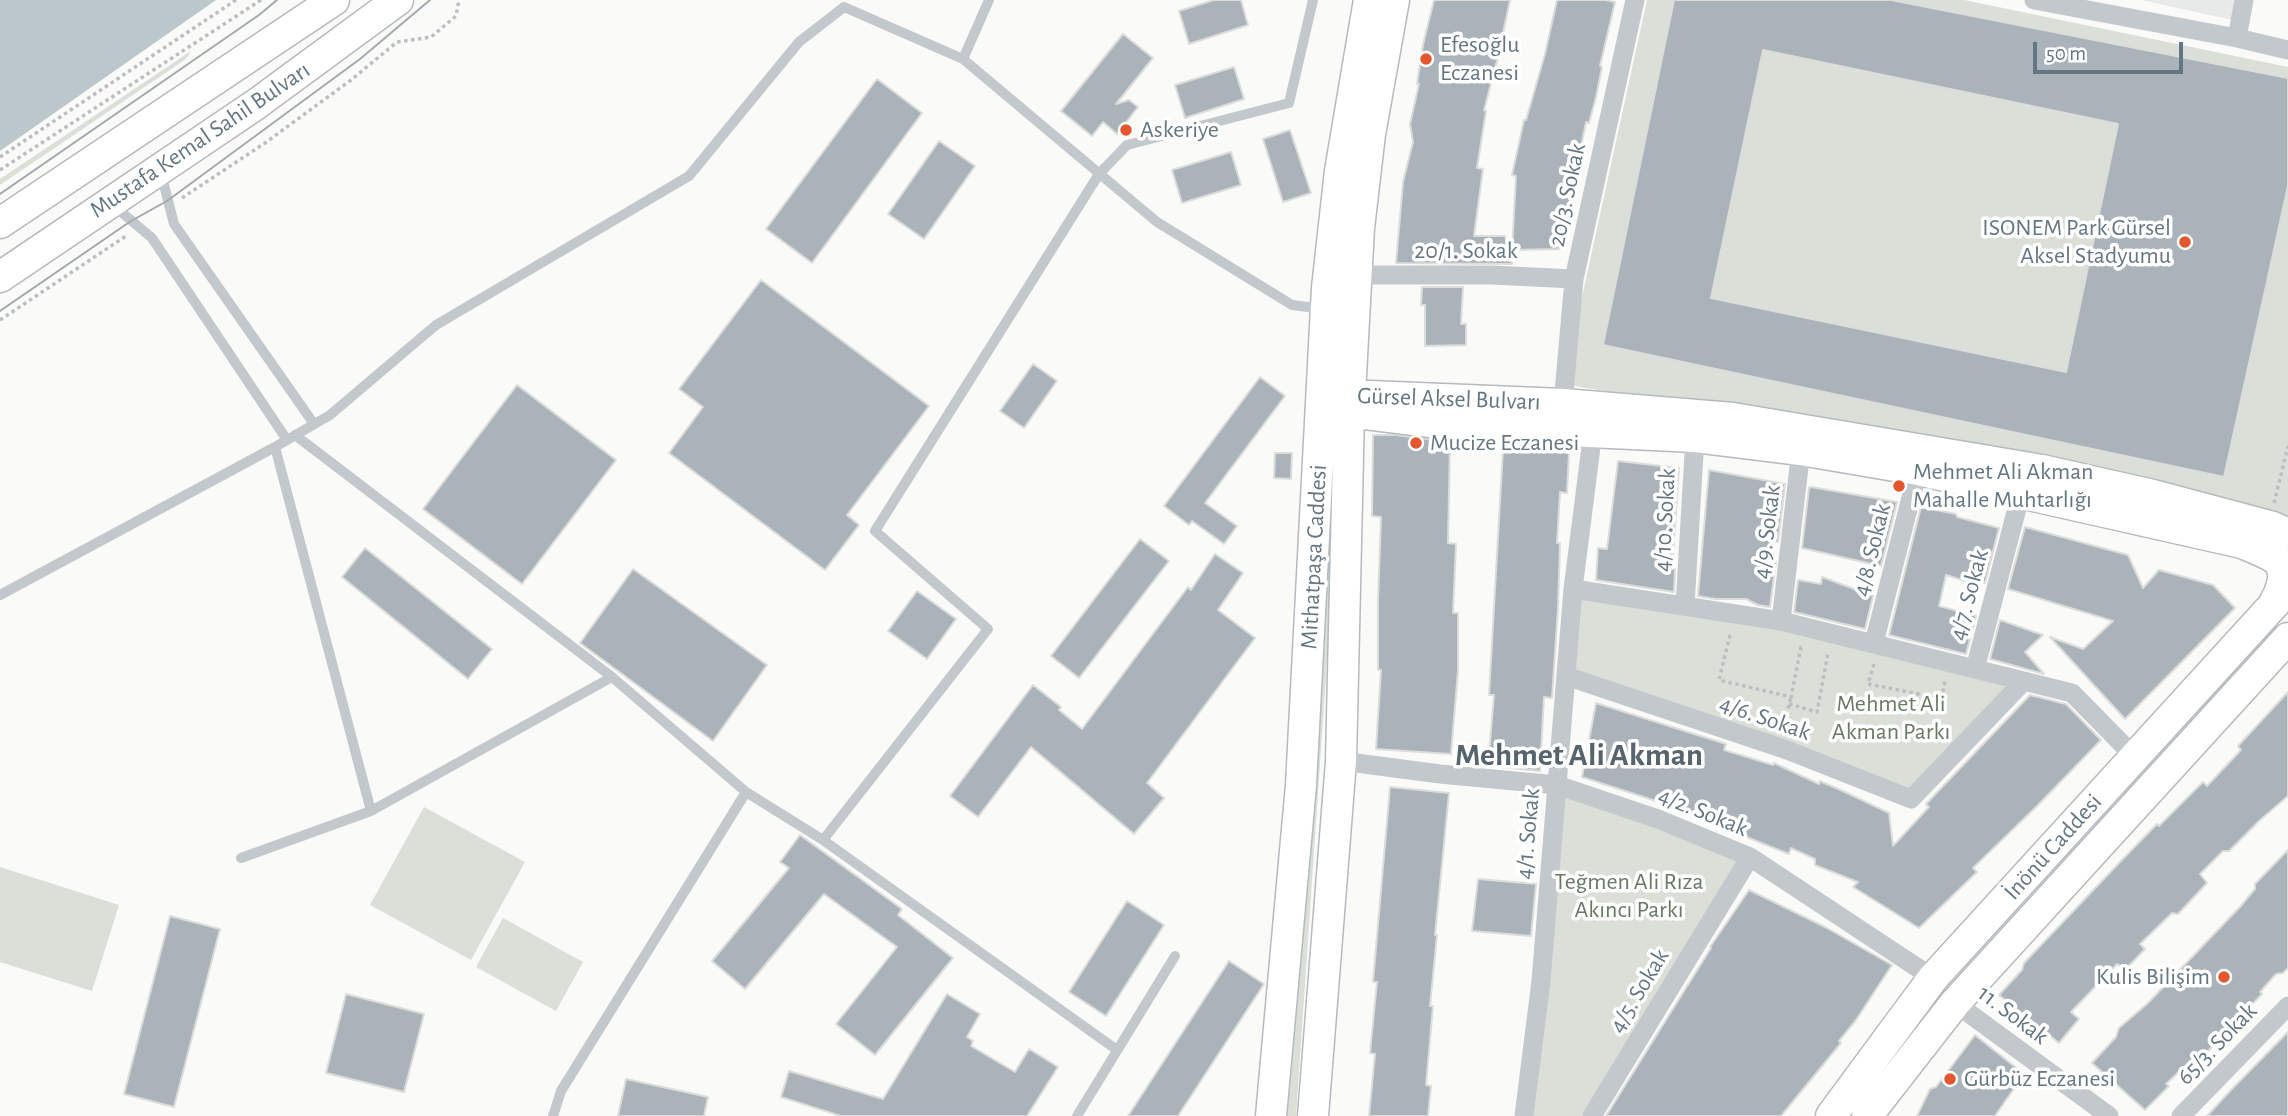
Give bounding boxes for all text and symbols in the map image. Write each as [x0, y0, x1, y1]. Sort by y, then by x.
scale bar [2036, 28, 2186, 72]
place label: Efesoğlu Eczanesi [1440, 31, 1520, 87]
text: 50 m [2046, 43, 2086, 64]
marker: Efesoğlu Eczanesi [1418, 51, 1434, 67]
street label: Mustafa Kemal Sahil Bulvarı [84, 56, 316, 224]
place label: Askeriye [1140, 116, 1219, 144]
marker: Askeriye [1118, 122, 1134, 138]
street label: 20/3. Sokak [1542, 141, 1592, 249]
place label: ISONEM Park Gürsel Aksel Stadyumu [1982, 214, 2171, 270]
marker: ISONEM Park Gürsel Aksel Stadyumu [2177, 234, 2193, 250]
street label: 20/1. Sokak [1414, 237, 1518, 265]
street label: Gürsel Aksel Bulvarı [1357, 381, 1541, 417]
place label: Mucize Eczanesi [1430, 429, 1579, 457]
marker: Mucize Eczanesi [1408, 435, 1424, 451]
place label: Mehmet Ali Akman Mahalle Muhtarlığı [1913, 458, 2093, 514]
street label: Mithatpaşa Caddesi [1295, 464, 1333, 650]
street label: 4/10. Sokak [1648, 467, 1682, 573]
marker: Mehmet Ali Akman Mahalle Muhtarlığı [1891, 478, 1907, 494]
street label: 4/9. Sokak [1747, 483, 1787, 581]
street label: 4/8. Sokak [1847, 501, 1897, 599]
street label: 4/7. Sokak [1943, 546, 1995, 644]
street label: 4/6. Sokak [1716, 689, 1814, 747]
park label: Mehmet Ali Akman Parkı [1832, 690, 1950, 746]
district label: Mehmet Ali Akman [1455, 736, 1703, 774]
street label: 4/2. Sokak [1654, 781, 1752, 843]
street label: 4/1. Sokak [1510, 787, 1546, 881]
street label: İnönü Caddesi [1998, 788, 2108, 906]
park label: Teğmen Ali Rıza Akıncı Parkı [1555, 868, 1703, 924]
street label: 4/5. Sokak [1603, 944, 1675, 1038]
place label: Kulis Bilişim [2096, 963, 2210, 991]
marker: Kulis Bilişim [2216, 969, 2232, 985]
street label: 11. Sokak [1972, 979, 2054, 1051]
street label: 65/3. Sokak [2171, 997, 2263, 1091]
place label: Gürbüz Eczanesi [1964, 1065, 2115, 1093]
marker: Gürbüz Eczanesi [1942, 1071, 1958, 1087]

